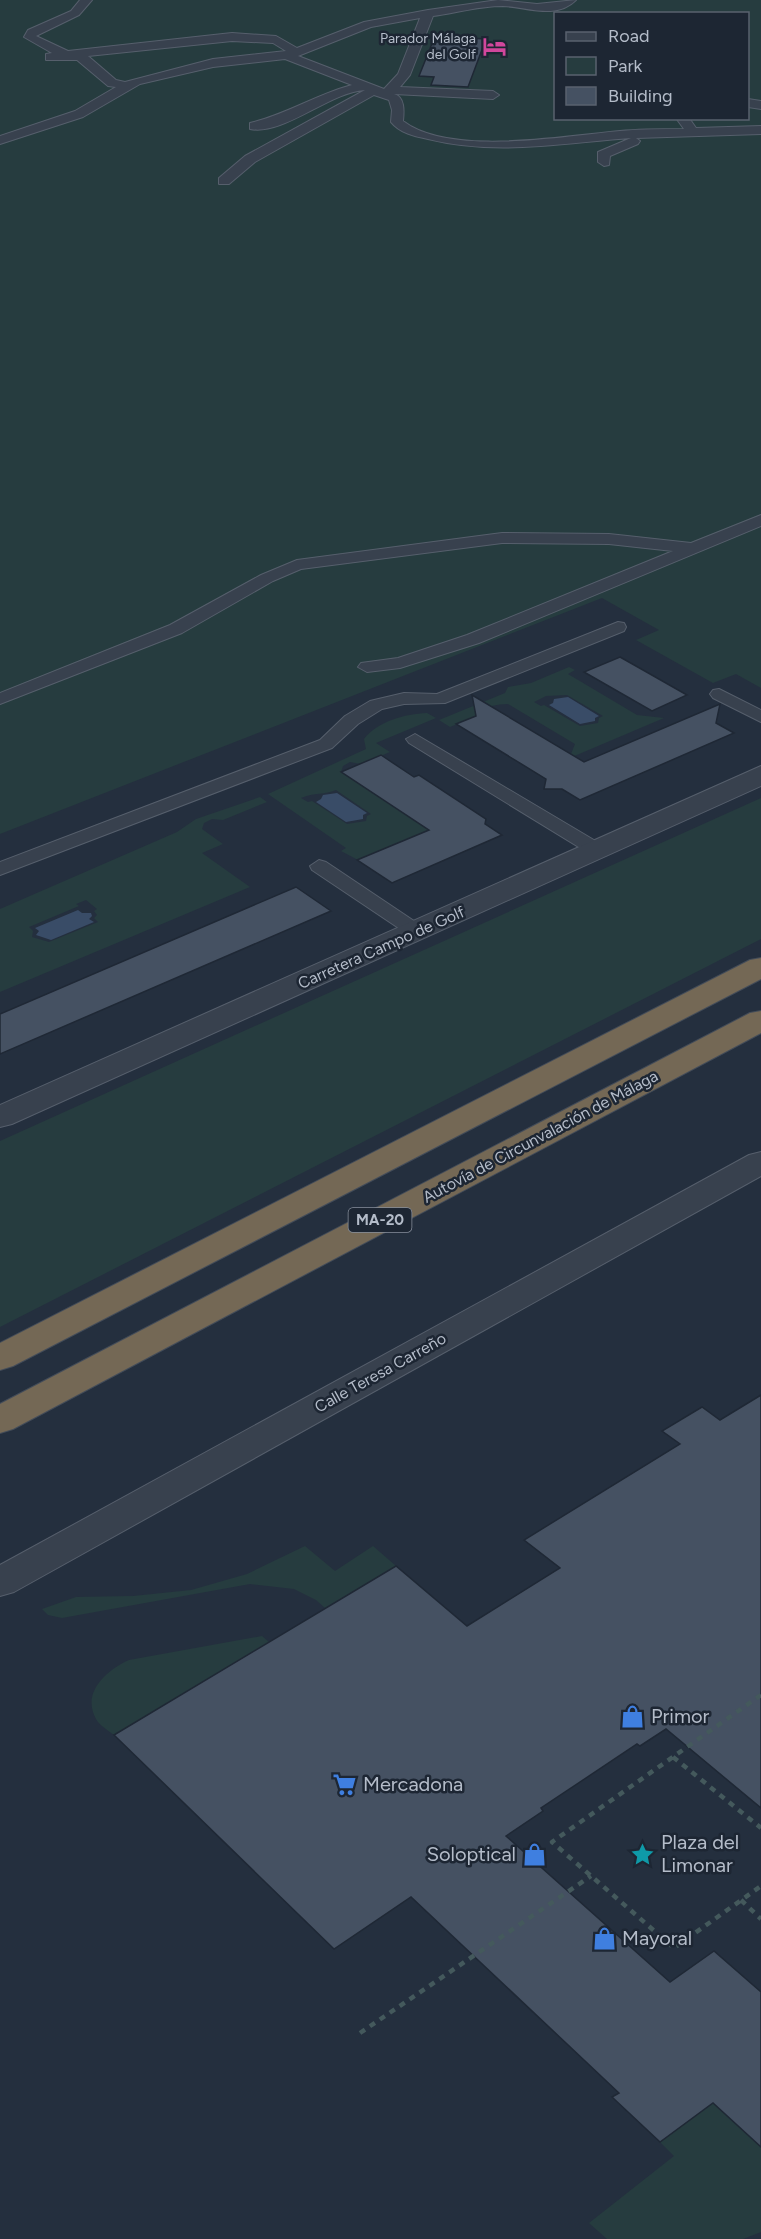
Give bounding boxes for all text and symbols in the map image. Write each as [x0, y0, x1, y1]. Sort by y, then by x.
legend [554, 12, 749, 120]
text: Road [608, 25, 649, 47]
place label: Parador Málaga del Golf [380, 30, 477, 63]
hotel icon: Parador Málaga del Golf [481, 33, 507, 59]
text: Park [608, 55, 643, 77]
text: Building [608, 85, 673, 107]
street label: Carretera Campo de Golf [295, 902, 468, 993]
street label: Autovía de Circunvalación de Málaga [419, 1066, 661, 1207]
road number: MA-20 [348, 1208, 412, 1232]
street label: Calle Teresa Carreño [311, 1328, 449, 1416]
shop icon: Primor [620, 1703, 646, 1729]
place label: Primor [651, 1704, 710, 1728]
supermarket icon: Mercadona [332, 1771, 358, 1797]
place label: Mercadona [363, 1772, 463, 1796]
place label: Plaza del Limonar [661, 1830, 739, 1877]
shop icon: Soloptical [521, 1841, 547, 1867]
place icon: Plaza del Limonar [630, 1841, 656, 1867]
place label: Soloptical [427, 1842, 516, 1866]
shop icon: Mayoral [591, 1925, 617, 1951]
place label: Mayoral [622, 1926, 692, 1950]

